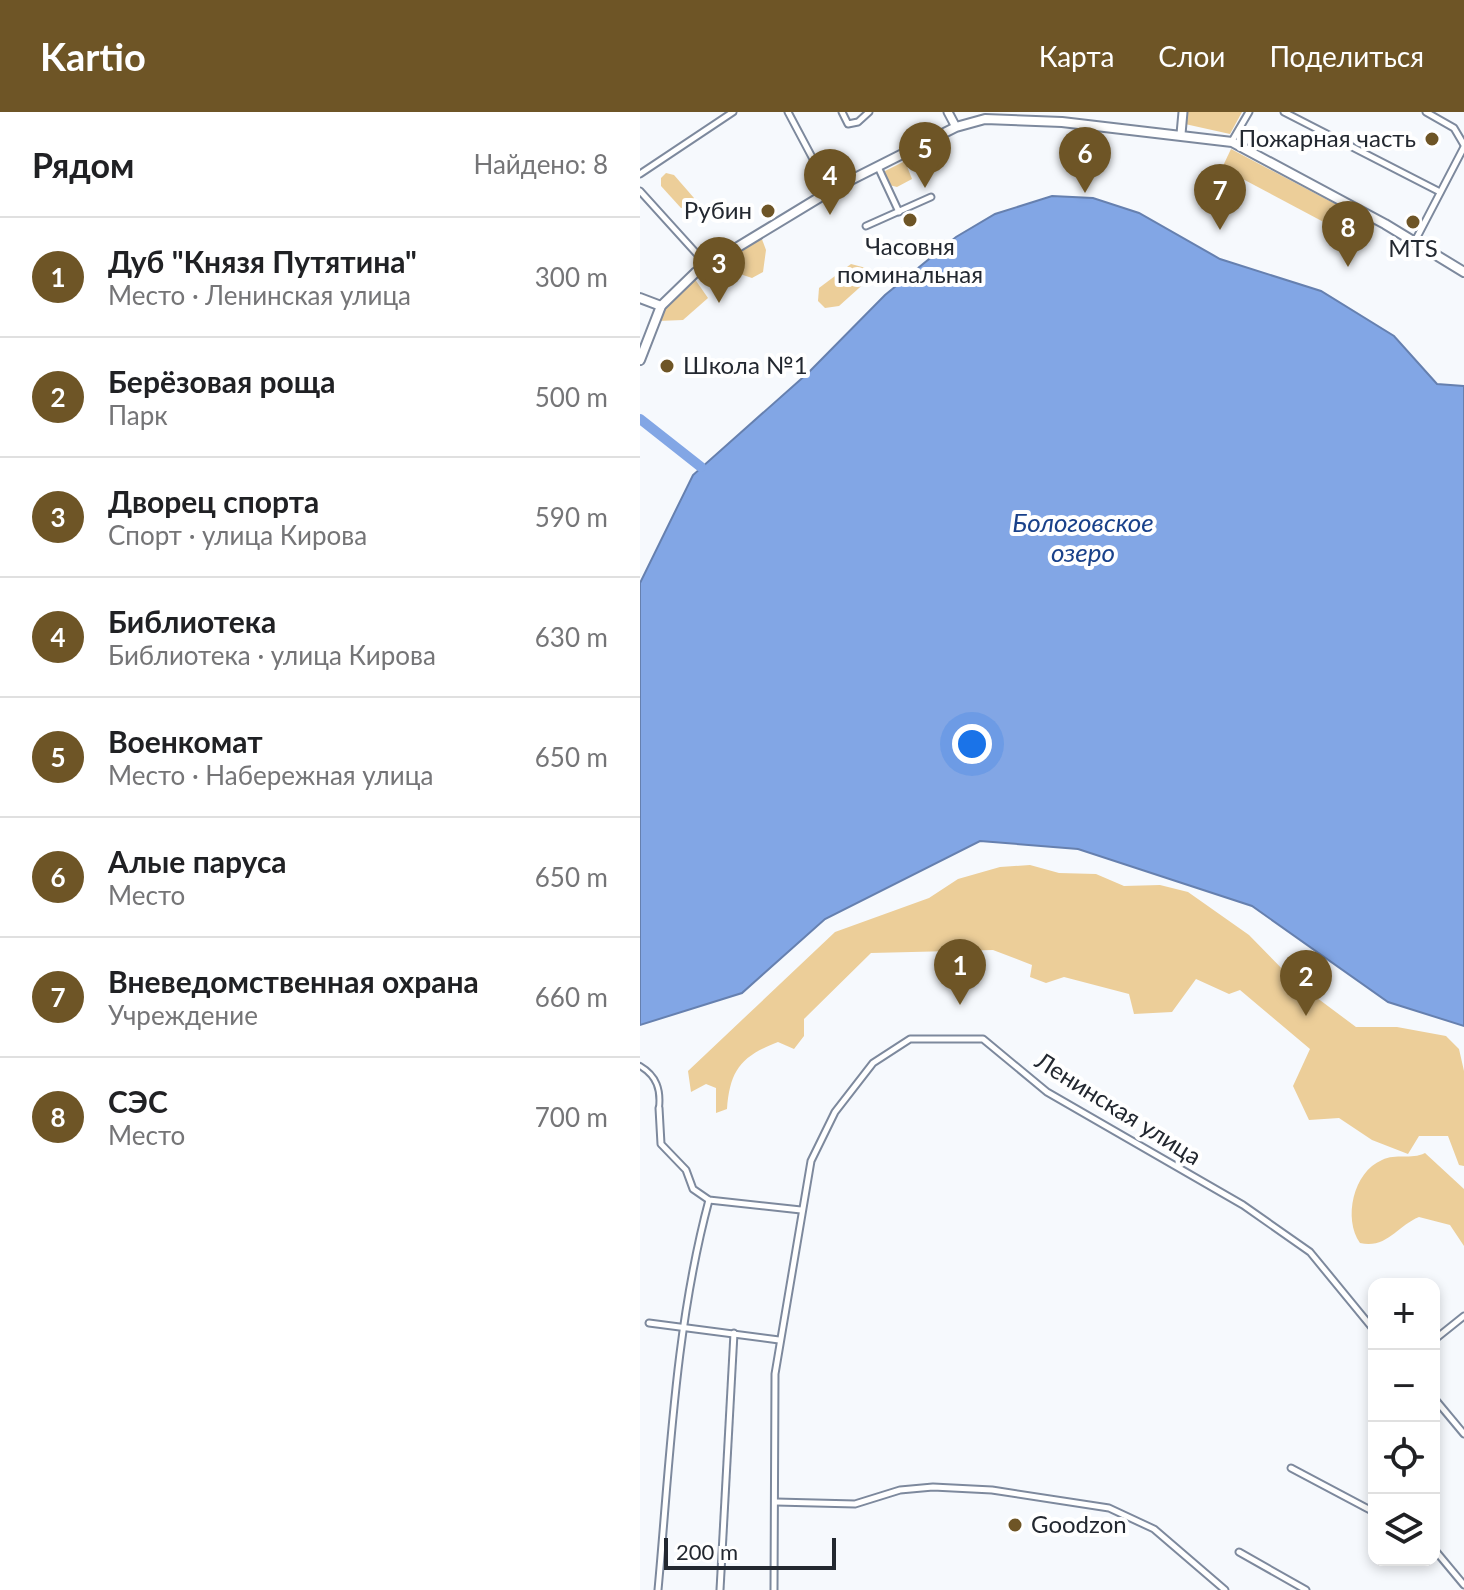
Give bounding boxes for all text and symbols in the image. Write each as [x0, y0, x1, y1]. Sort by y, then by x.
text: Kartio [40, 33, 146, 79]
text: Карта [1039, 39, 1114, 73]
text: Слои [1158, 39, 1225, 73]
text: Поделиться [1269, 39, 1424, 73]
pin: 5 [899, 122, 951, 188]
place label: Пожарная часть [1239, 123, 1416, 152]
pin: 6 [1059, 127, 1111, 193]
marker: Пожарная часть [1423, 130, 1441, 148]
text: Рядом [32, 144, 134, 185]
text: Найдено: 8 [473, 148, 608, 180]
pin: 4 [804, 149, 856, 215]
pin: 7 [1194, 164, 1246, 230]
place label: Рубин [684, 195, 752, 224]
pin: 8 [1322, 201, 1374, 267]
marker: Рубин [759, 202, 777, 220]
marker: Часовня поминальная [901, 211, 919, 229]
marker: MTS [1404, 213, 1422, 231]
place label: Часовня поминальная [837, 231, 983, 288]
place label: MTS [1388, 233, 1438, 262]
pin: 3 [693, 237, 745, 303]
text: Дуб "Князя Путятина" [108, 243, 417, 279]
text: 1 [50, 261, 66, 293]
text: 300 m [535, 261, 608, 293]
text: Место · Ленинская улица [108, 279, 411, 311]
place label: Школа №1 [683, 350, 808, 379]
marker: Школа №1 [658, 357, 676, 375]
text: Берёзовая роща [108, 363, 335, 399]
text: 2 [50, 381, 66, 413]
text: 500 m [535, 381, 608, 413]
text: Парк [108, 399, 168, 431]
text: Дворец спорта [108, 483, 319, 519]
text: 3 [50, 501, 66, 533]
text: 590 m [535, 501, 608, 533]
water label: Бологовское озеро [1012, 506, 1154, 568]
text: Спорт · улица Кирова [108, 519, 367, 551]
text: Библиотека [108, 603, 276, 639]
text: 4 [50, 621, 66, 653]
text: 630 m [535, 621, 608, 653]
text: Библиотека · улица Кирова [108, 639, 436, 671]
text: Военкомат [108, 723, 263, 759]
your location [952, 724, 992, 764]
text: 5 [50, 741, 66, 773]
text: 650 m [535, 741, 608, 773]
text: Место · Набережная улица [108, 759, 433, 791]
text: Алые паруса [108, 843, 287, 879]
text: 6 [50, 861, 66, 893]
text: 650 m [535, 861, 608, 893]
text: Место [108, 879, 185, 911]
pin: 1 [934, 939, 986, 1005]
pin: 2 [1280, 950, 1332, 1016]
text: Вневедомственная охрана [108, 963, 479, 999]
text: 7 [50, 981, 66, 1013]
text: 660 m [535, 981, 608, 1013]
text: Учреждение [108, 999, 258, 1031]
street label: Ленинская улица [1030, 1045, 1207, 1170]
text: СЭС [108, 1083, 168, 1119]
text: 8 [50, 1101, 66, 1133]
text: 700 m [535, 1101, 608, 1133]
text: Место [108, 1119, 185, 1151]
map controls [1368, 1278, 1440, 1566]
button: + [1368, 1278, 1440, 1350]
button: − [1368, 1350, 1440, 1422]
button: locate [1368, 1422, 1440, 1494]
button: layers [1368, 1494, 1440, 1566]
place label: Goodzon [1031, 1509, 1127, 1538]
marker: Goodzon [1006, 1516, 1024, 1534]
scale bar [664, 1534, 836, 1570]
text: 200 m [676, 1538, 738, 1565]

